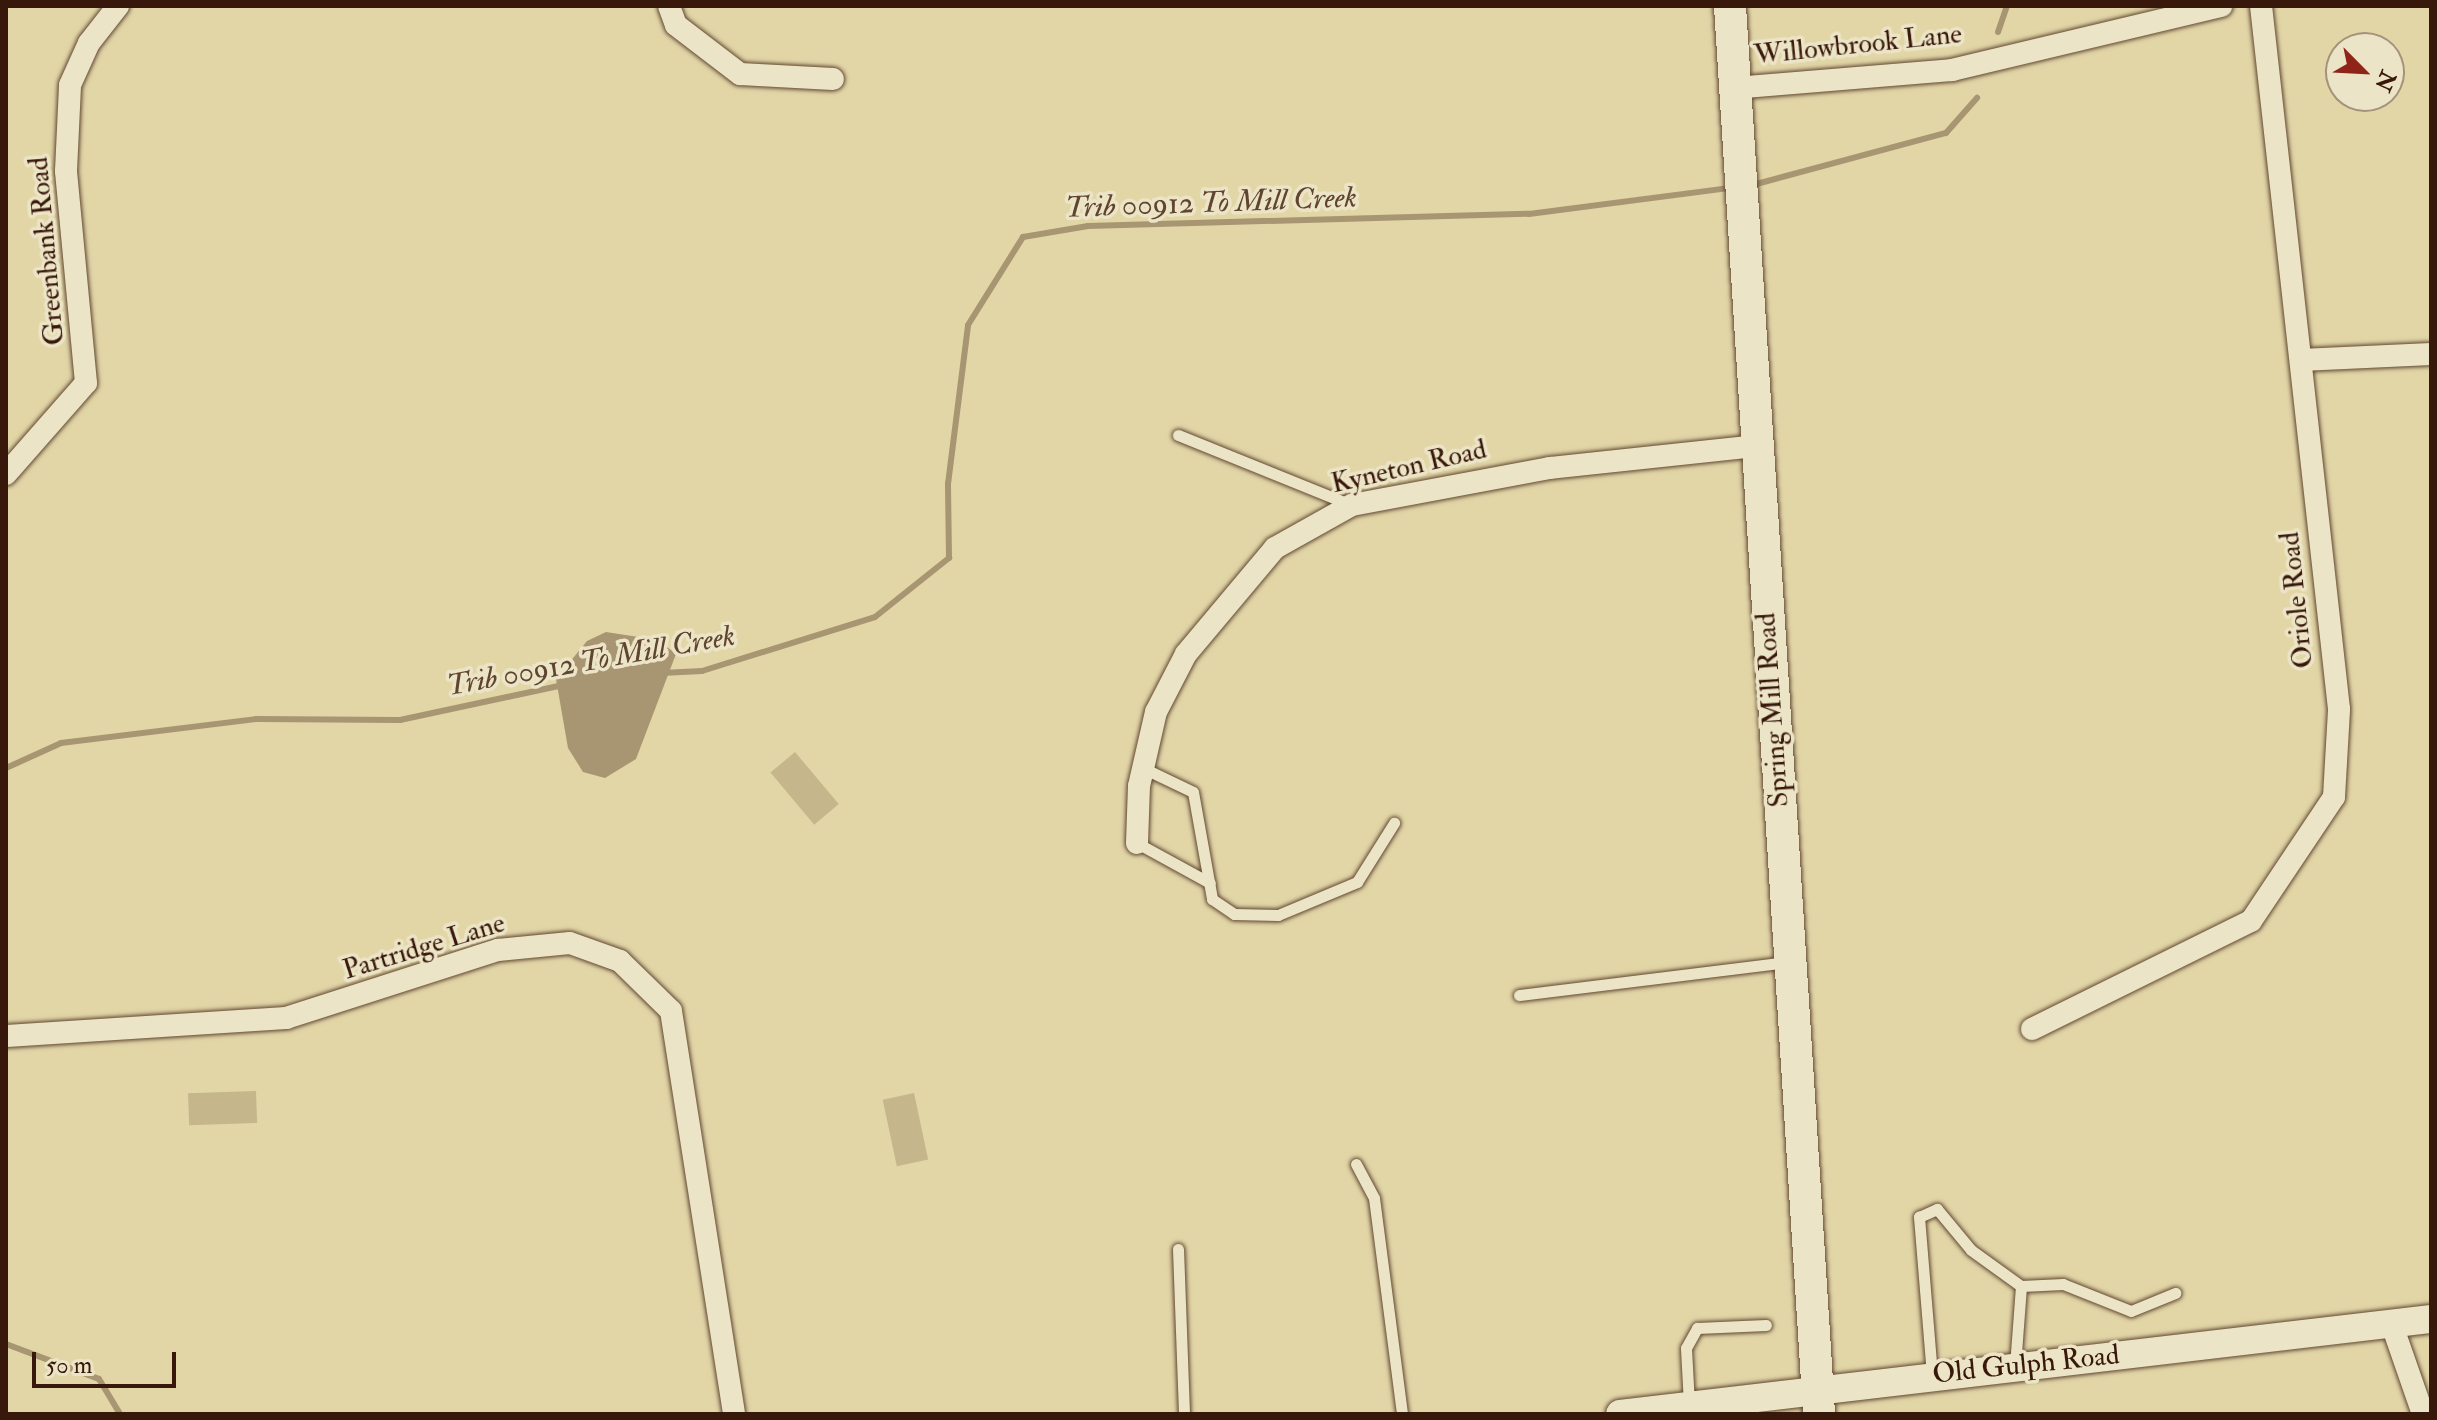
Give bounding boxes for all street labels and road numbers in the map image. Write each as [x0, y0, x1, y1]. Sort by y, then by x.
street label: Willowbrook Lane [1752, 17, 1964, 73]
street label: Greenbank Road [22, 155, 72, 347]
street label: Kyneton Road [1328, 433, 1490, 501]
street label: Oriole Road [2273, 530, 2321, 670]
street label: Spring Mill Road [1749, 612, 1797, 808]
street label: Partridge Lane [339, 906, 509, 988]
street label: Old Gulph Road [1931, 1338, 2121, 1392]

